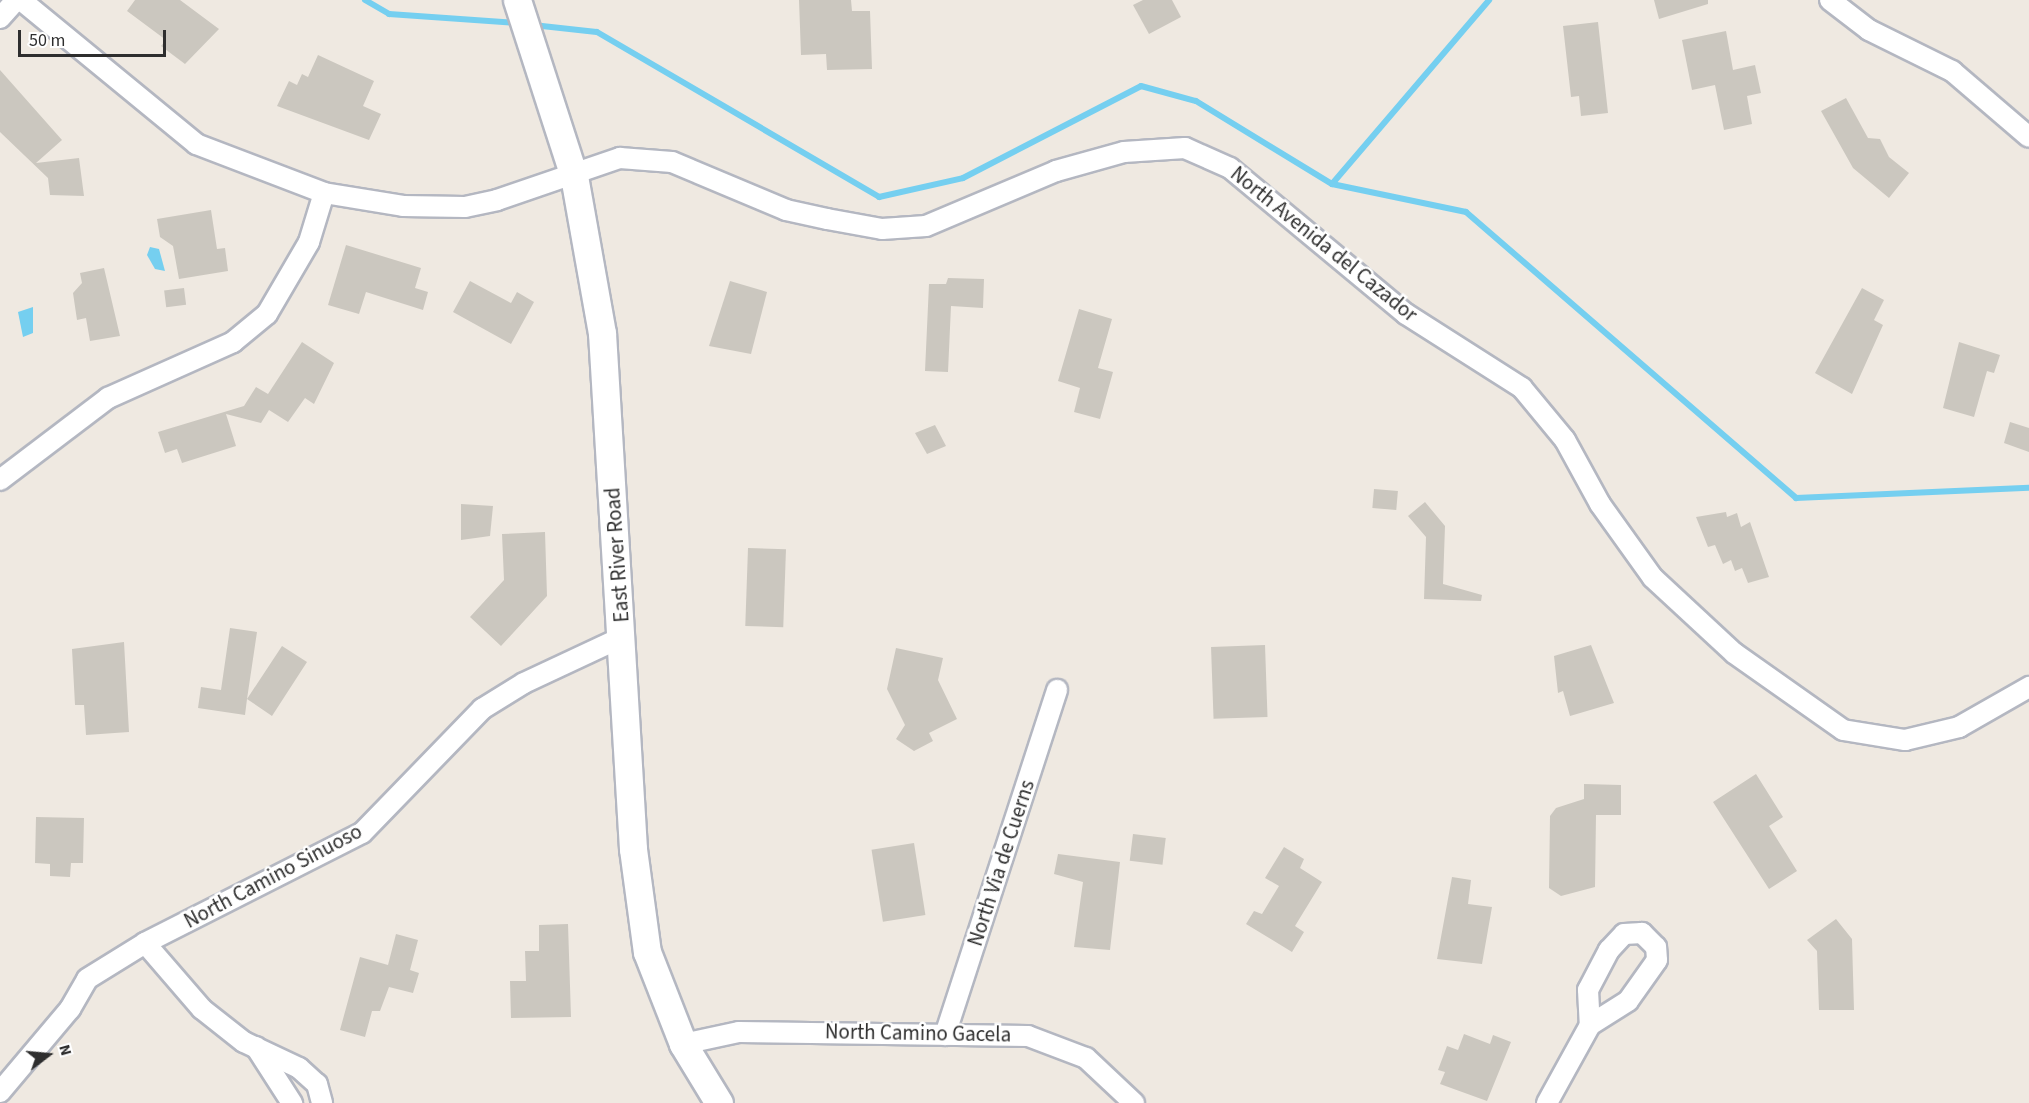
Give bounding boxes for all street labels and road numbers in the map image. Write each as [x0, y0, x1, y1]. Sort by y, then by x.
street label: North Avenida del Cazador [1226, 161, 1422, 327]
street label: East River Road [600, 487, 634, 623]
street label: North Via de Cuerns [962, 777, 1040, 949]
street label: North Camino Sinuoso [180, 818, 366, 934]
street label: North Camino Gacela [825, 1019, 1011, 1047]

